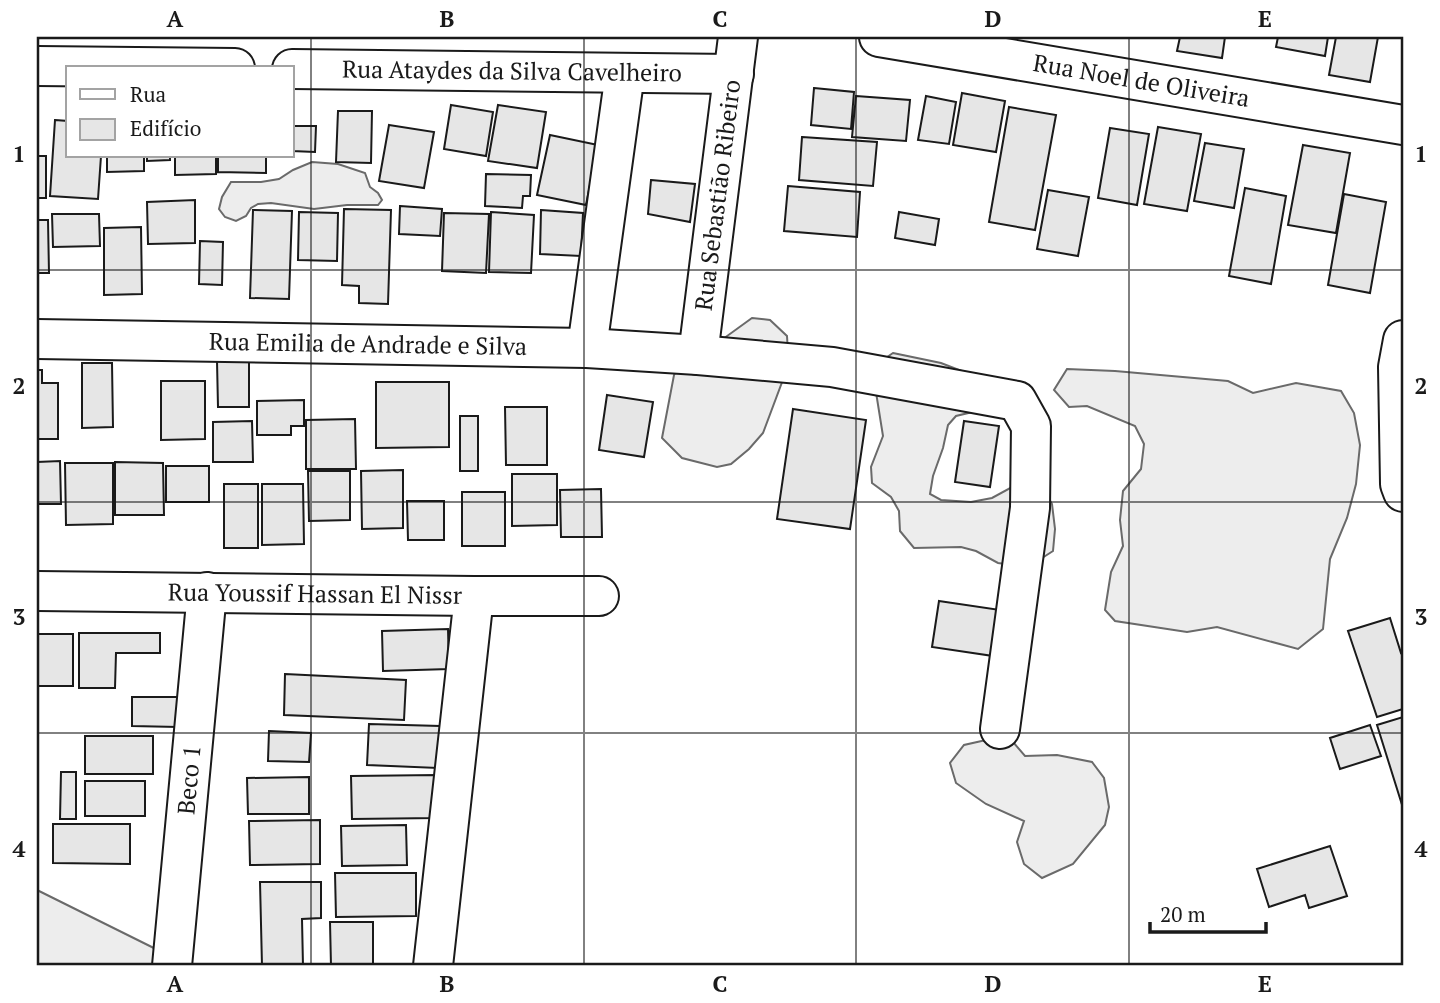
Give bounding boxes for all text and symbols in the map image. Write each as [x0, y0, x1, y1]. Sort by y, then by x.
text: A [167, 3, 184, 34]
text: B [440, 3, 455, 34]
text: C [713, 3, 728, 34]
text: D [985, 3, 1002, 34]
text: E [1258, 3, 1272, 34]
street label: Rua Noel de Oliveira [1031, 46, 1252, 114]
street label: Rua Ataydes da Silva Cavelheiro [342, 53, 682, 88]
legend [66, 66, 294, 158]
street label: Rua Sebastião Ribeiro [687, 78, 747, 312]
text: Rua [130, 80, 166, 108]
text: Edifício [130, 114, 201, 142]
text: 1 [13, 138, 26, 169]
text: 1 [1415, 138, 1428, 169]
street label: Rua Emilia de Andrade e Silva [209, 325, 527, 362]
text: 2 [13, 370, 26, 401]
text: 2 [1415, 370, 1428, 401]
street label: Rua Youssif Hassan El Nissr [168, 575, 463, 611]
text: 3 [13, 601, 26, 632]
text: 3 [1415, 601, 1428, 632]
street label: Beco 1 [169, 744, 208, 816]
text: 4 [13, 833, 26, 864]
text: 4 [1415, 833, 1428, 864]
scale bar [1150, 891, 1265, 935]
text: 20 m [1160, 900, 1206, 928]
text: A [167, 968, 184, 999]
text: B [440, 968, 455, 999]
text: C [713, 968, 728, 999]
text: D [985, 968, 1002, 999]
text: E [1258, 968, 1272, 999]

